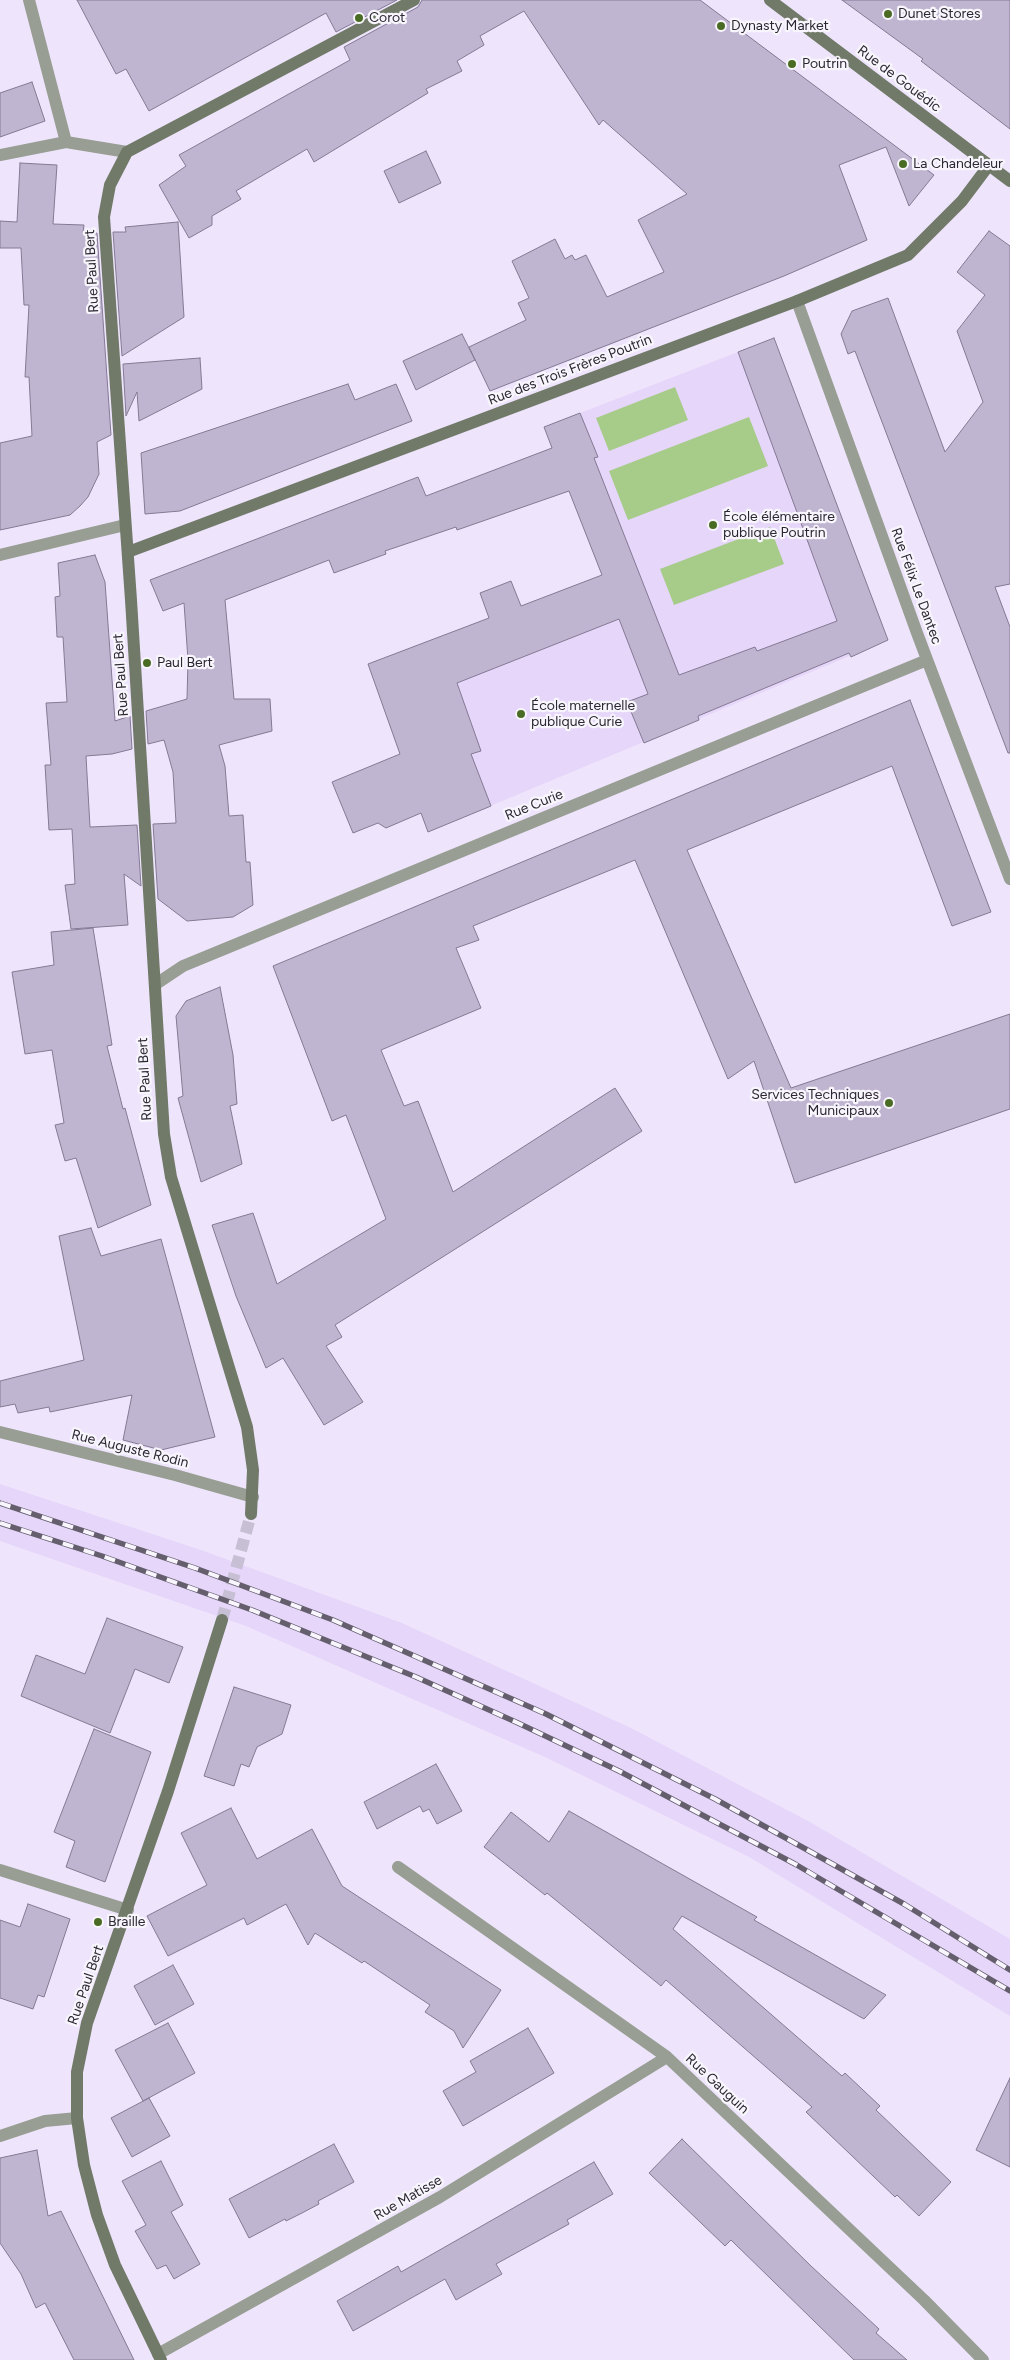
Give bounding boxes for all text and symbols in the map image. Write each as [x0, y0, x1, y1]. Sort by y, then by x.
place label: Dunet Stores [898, 6, 981, 22]
marker: Dunet Stores [882, 8, 894, 20]
place label: Corot [369, 10, 405, 26]
marker: Corot [353, 12, 365, 24]
place label: Dynasty Market [731, 18, 829, 34]
marker: Dynasty Market [715, 20, 727, 32]
street label: Rue de Gouédic [854, 42, 944, 116]
place label: Poutrin [802, 56, 847, 72]
marker: Poutrin [786, 58, 798, 70]
place label: La Chandeleur [913, 156, 1003, 172]
marker: La Chandeleur [897, 158, 909, 170]
street label: Rue Paul Bert [81, 229, 103, 313]
street label: Rue des Trois Frères Poutrin [486, 331, 654, 409]
place label: École élémentaire publique Poutrin [723, 509, 835, 542]
marker: École élémentaire publique Poutrin [707, 519, 719, 531]
street label: Rue Félix Le Dantec [887, 525, 945, 647]
street label: Rue Paul Bert [110, 633, 132, 717]
place label: Paul Bert [157, 655, 213, 671]
marker: Paul Bert [141, 657, 153, 669]
place label: École maternelle publique Curie [531, 698, 635, 730]
marker: École maternelle publique Curie [515, 708, 527, 720]
street label: Rue Curie [502, 786, 566, 824]
street label: Rue Paul Bert [134, 1037, 156, 1121]
place label: Services Techniques Municipaux [751, 1087, 879, 1120]
marker: Services Techniques Municipaux [883, 1097, 895, 1109]
street label: Rue Auguste Rodin [70, 1426, 190, 1472]
place label: Braille [108, 1914, 145, 1930]
marker: Braille [92, 1916, 104, 1928]
street label: Rue Paul Bert [64, 1943, 108, 2027]
street label: Rue Gauguin [682, 2050, 752, 2118]
street label: Rue Matisse [371, 2172, 445, 2224]

